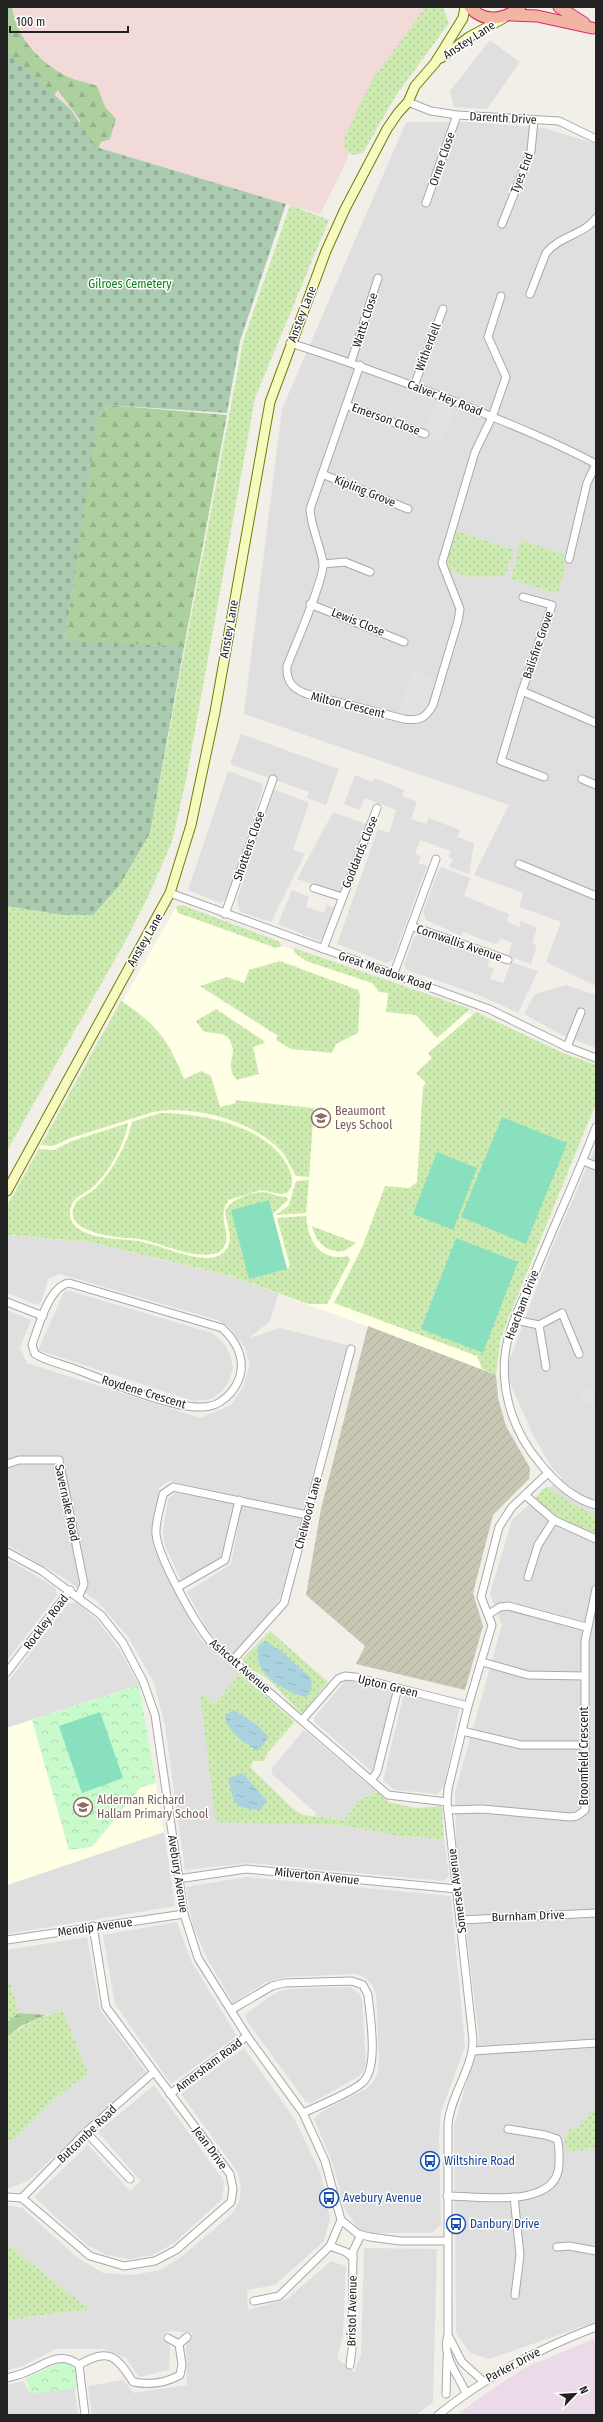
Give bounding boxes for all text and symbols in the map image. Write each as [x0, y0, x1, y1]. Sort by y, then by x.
scale bar [10, 8, 128, 34]
text: 100 m [16, 15, 45, 29]
street label: Anstey Lane [440, 18, 498, 62]
street label: Darenth Drive [469, 109, 537, 127]
street label: Orme Close [426, 130, 458, 188]
street label: Tyes End [508, 151, 536, 195]
park label: Gilroes Cemetery [88, 277, 172, 291]
street label: Anstey Lane [285, 284, 319, 344]
street label: Watts Close [350, 291, 380, 349]
street label: Witherdell [412, 321, 444, 373]
street label: Calver Hey Road [406, 377, 484, 419]
street label: Emerson Close [350, 400, 422, 438]
street label: Kipling Grove [332, 472, 398, 510]
street label: Anstey Lane [217, 599, 241, 659]
street label: Lewis Close [329, 605, 387, 639]
street label: Balisfire Grove [520, 609, 556, 681]
street label: Milton Crescent [310, 689, 387, 721]
street label: Shottens Close [231, 809, 268, 883]
street label: Goddards Close [339, 814, 381, 890]
street label: Anstey Lane [124, 911, 166, 969]
street label: Cornwallis Avenue [414, 922, 504, 964]
street label: Great Meadow Road [337, 948, 433, 994]
place label: Beaumont Leys School [335, 1104, 392, 1132]
school or university icon: Beaumont Leys School [310, 1107, 332, 1129]
street label: Heacham Drive [502, 1268, 542, 1342]
street label: Roydene Crescent [100, 1373, 188, 1411]
street label: Savernake Road [52, 1463, 82, 1543]
street label: Chelwood Lane [292, 1475, 324, 1551]
street label: Rockley Road [21, 1592, 71, 1652]
street label: Ashcott Avenue [207, 1636, 273, 1696]
street label: Upton Green [356, 1672, 420, 1700]
street label: Broomfield Crescent [577, 1707, 591, 1805]
place label: Alderman Richard Hallam Primary School [97, 1793, 208, 1821]
school or university icon: Alderman Richard Hallam Primary School [72, 1796, 94, 1818]
street label: Avebury Avenue [165, 1834, 191, 1914]
street label: Somerset Avenue [445, 1848, 469, 1934]
street label: Milverton Avenue [274, 1865, 360, 1887]
street label: Burnham Drive [491, 1908, 565, 1924]
street label: Mendip Avenue [57, 1915, 133, 1939]
street label: Amersham Road [173, 2035, 245, 2095]
street label: Butcombe Road [54, 2102, 120, 2166]
street label: Jean Drive [190, 2124, 230, 2172]
bus stop icon: Wiltshire Road [419, 2150, 441, 2172]
place label: Wiltshire Road [444, 2154, 515, 2168]
bus stop icon: Avebury Avenue [318, 2187, 340, 2209]
place label: Avebury Avenue [343, 2191, 422, 2205]
bus stop icon: Danbury Drive [445, 2213, 467, 2235]
place label: Danbury Drive [470, 2217, 540, 2231]
street label: Bristol Avenue [344, 2275, 360, 2347]
street label: Parker Drive [483, 2345, 543, 2385]
north arrow [555, 2374, 595, 2414]
text: N [576, 2384, 591, 2396]

